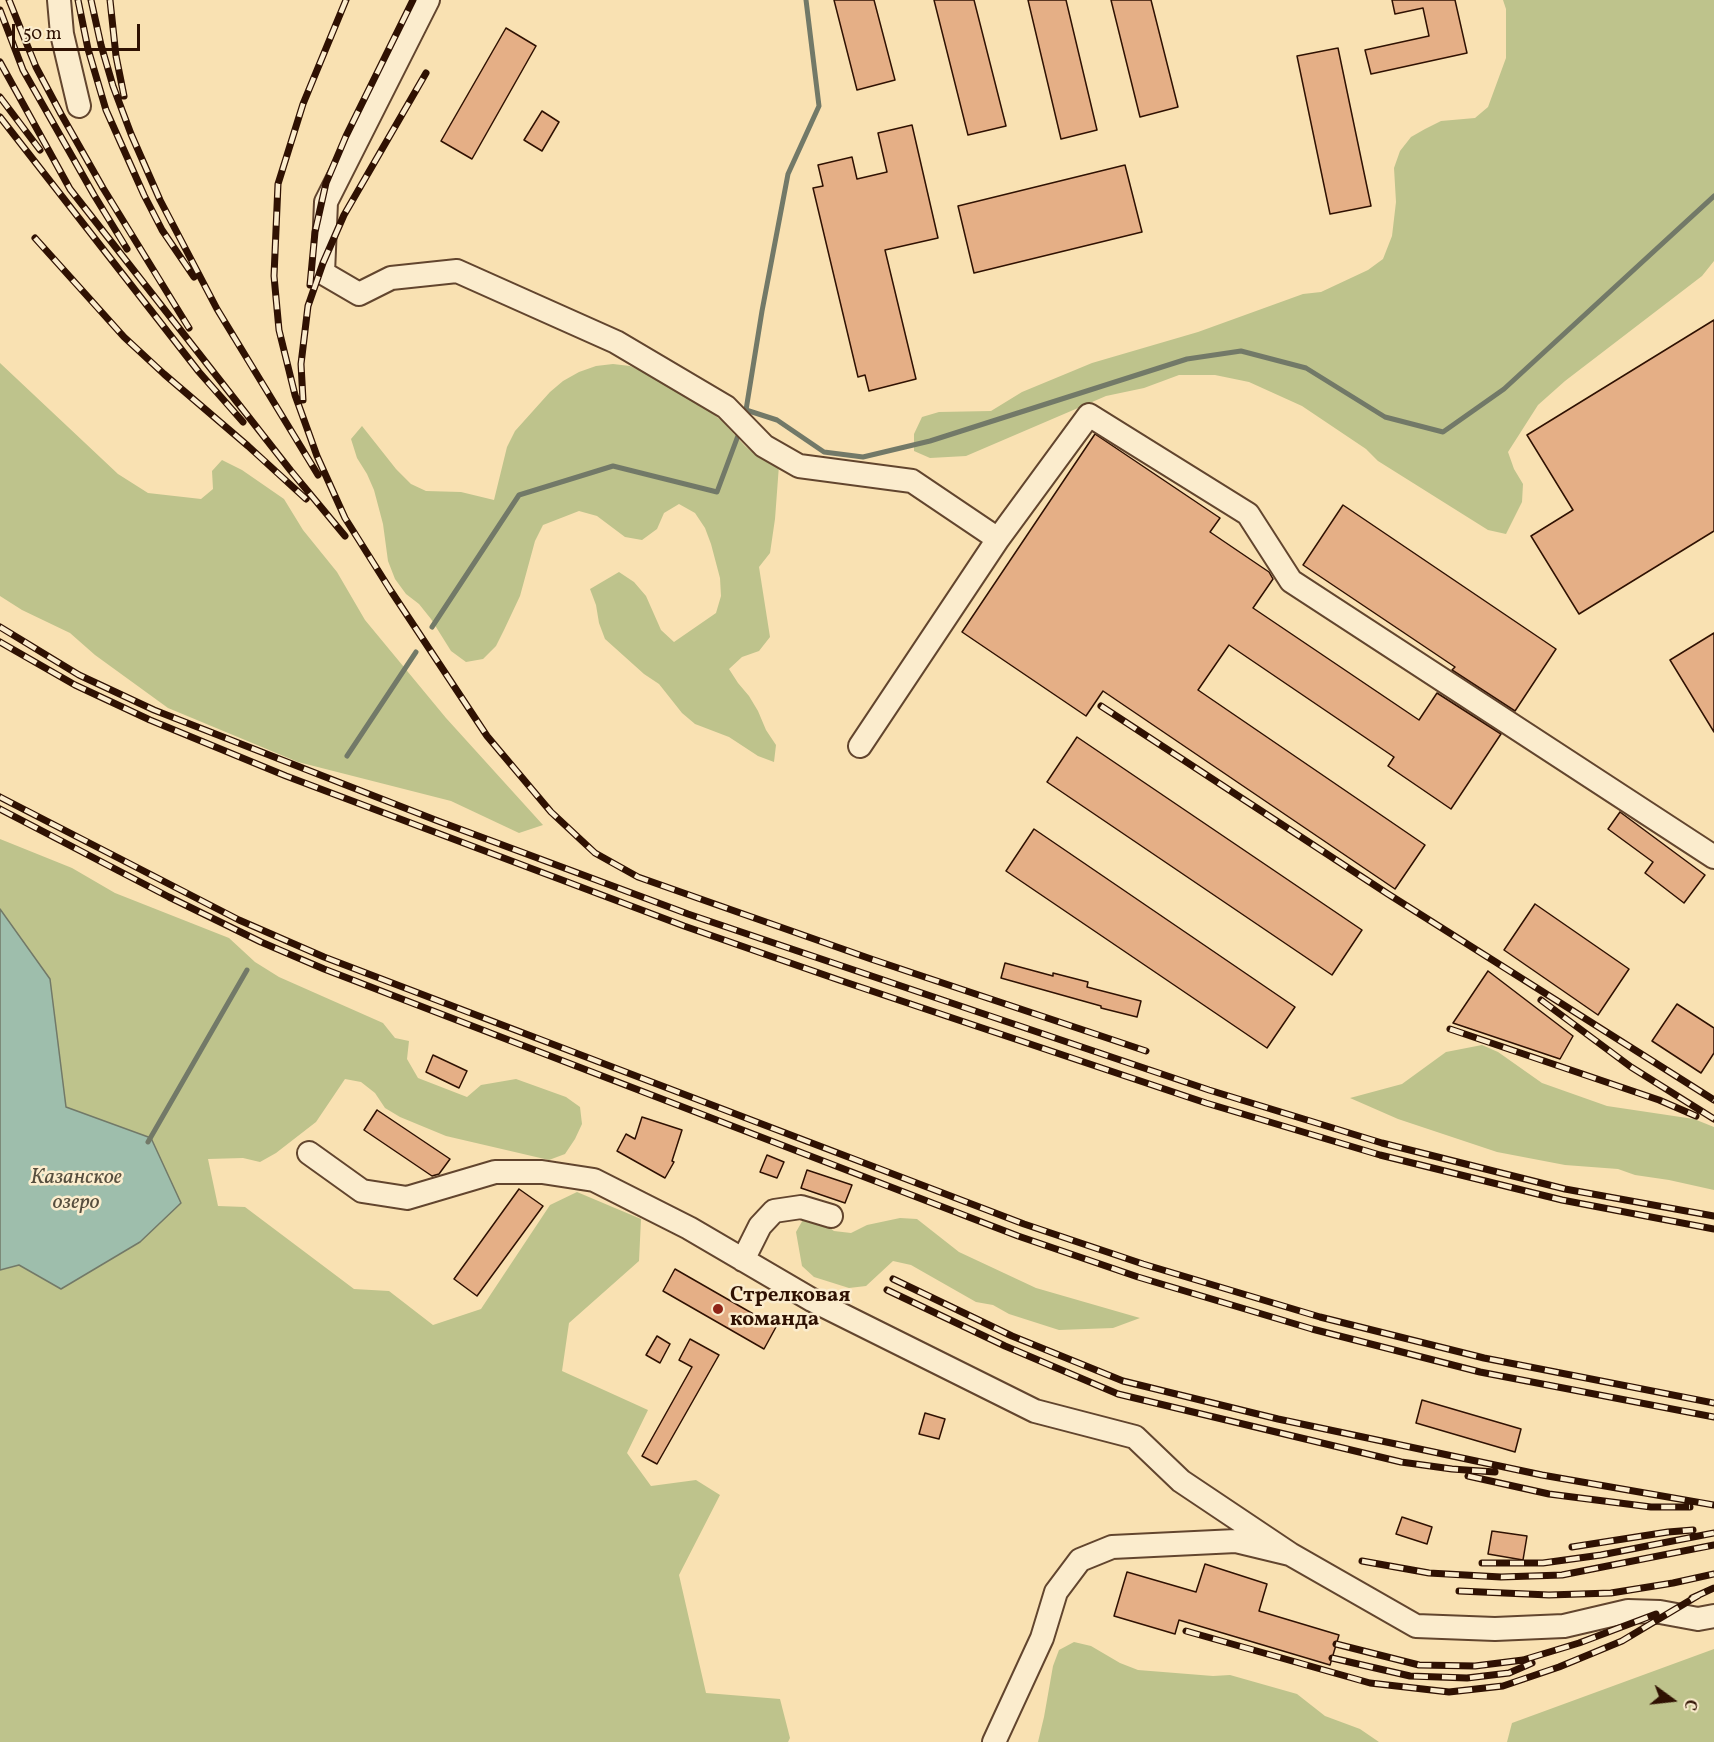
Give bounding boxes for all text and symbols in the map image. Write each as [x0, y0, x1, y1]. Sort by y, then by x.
scale bar [15, 12, 142, 50]
text: 50 m [23, 22, 62, 47]
water label: Казанское озеро [30, 1166, 122, 1218]
place label: Стрелковая команда [730, 1284, 850, 1334]
marker: Стрелковая команда [711, 1302, 725, 1316]
north arrow [1642, 1670, 1702, 1730]
text: С [1677, 1697, 1701, 1712]

